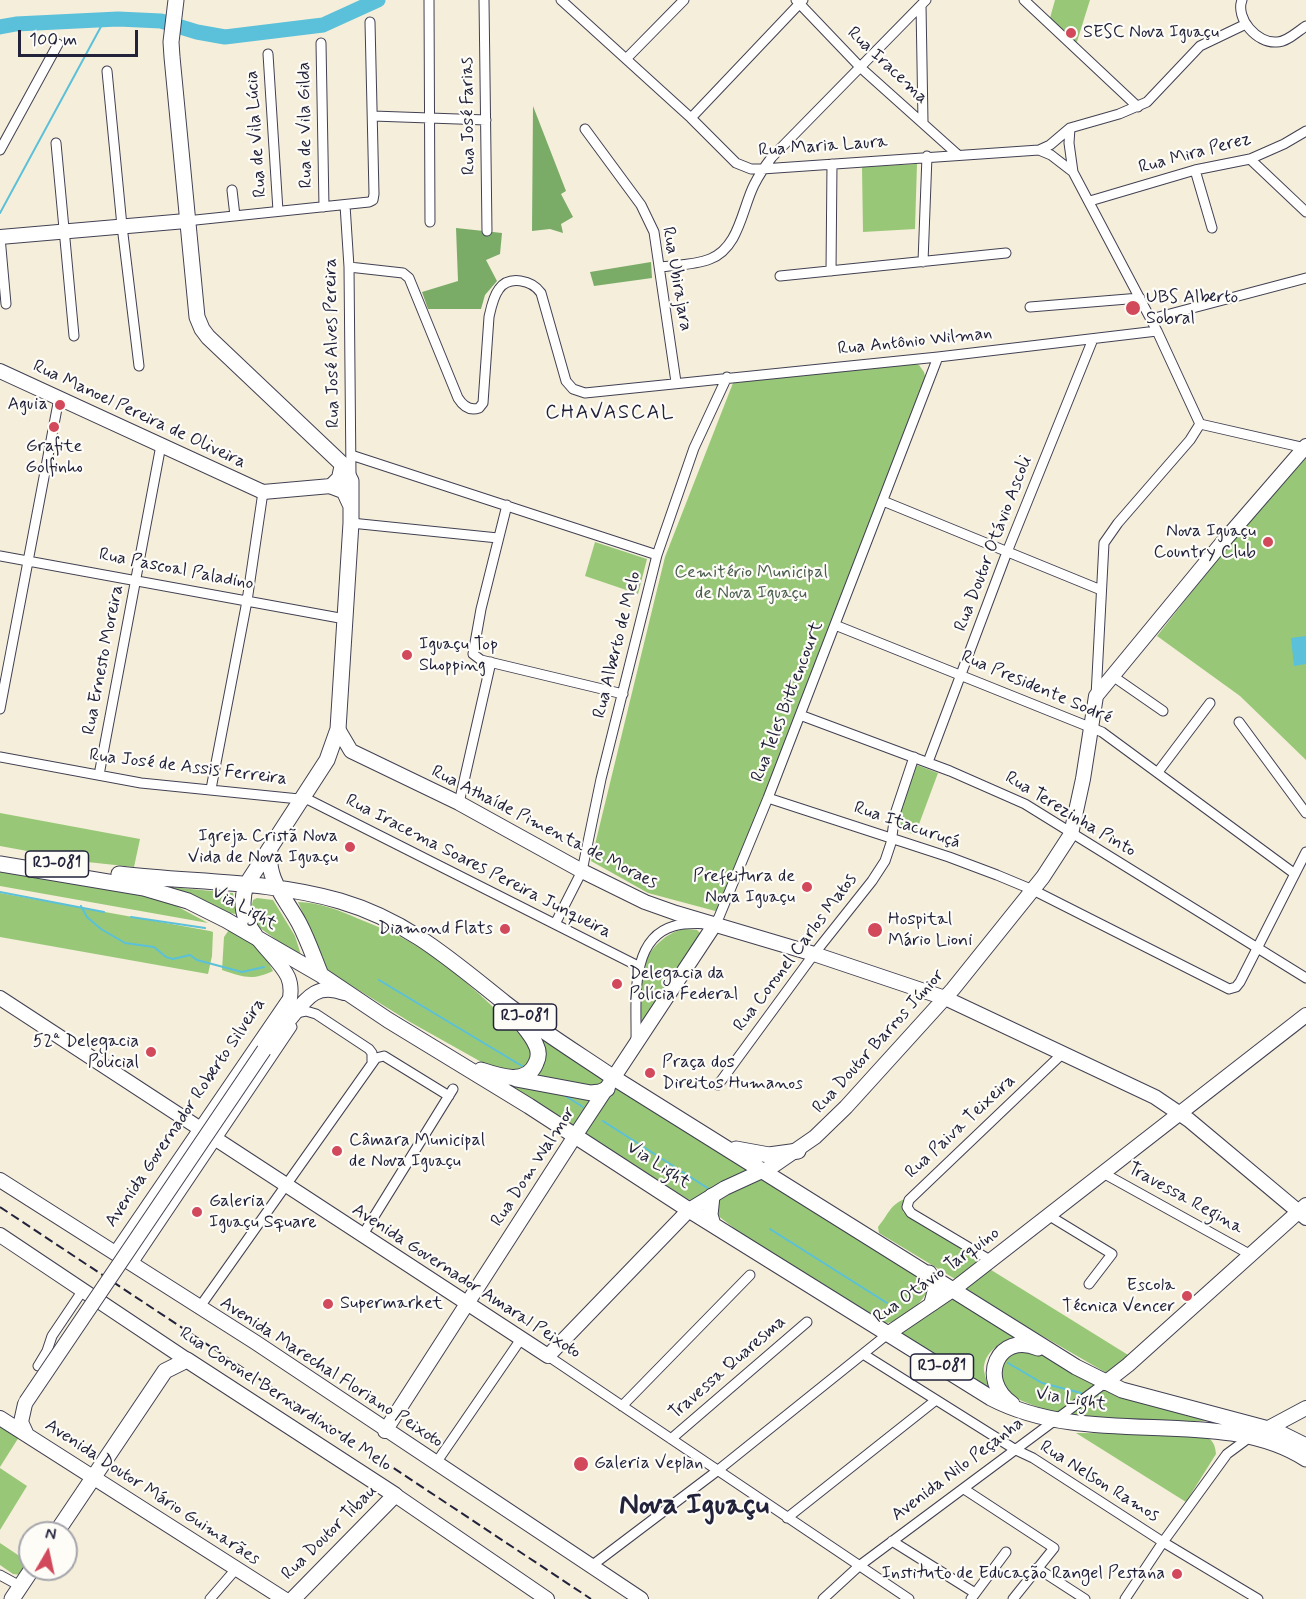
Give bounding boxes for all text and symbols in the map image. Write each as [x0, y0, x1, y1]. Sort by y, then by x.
scale bar [21, 18, 141, 56]
place label: SESC Nova Iguaçu [1083, 22, 1219, 44]
street label: Rua Iracema [842, 23, 932, 109]
marker: SESC Nova Iguaçu [1064, 26, 1078, 40]
text: 100 m [29, 28, 77, 52]
street label: Rua José Farias [457, 57, 481, 175]
street label: Rua de Vila Gilda [294, 62, 318, 188]
street label: Rua de Vila Lúcia [242, 70, 272, 198]
street label: Rua Mira Perez [1136, 129, 1254, 179]
street label: Rua Maria Laura [758, 132, 888, 162]
street label: Rua Ubirajara [656, 225, 696, 333]
street label: Rua José Alves Pereira [321, 258, 345, 428]
place label: UBS Alberto Sobral [1146, 287, 1238, 330]
marker: UBS Alberto Sobral [1124, 299, 1142, 317]
street label: Rua Antônio Wilman [837, 323, 993, 361]
street label: Rua Manoel Pereira de Oliveira [29, 356, 249, 474]
place label: Aguia [8, 394, 48, 416]
marker: Aguia [53, 398, 67, 412]
district label: CHAVASCAL [547, 402, 673, 426]
marker: Grafite Golfinho [47, 420, 61, 434]
place label: Grafite Golfinho [25, 436, 83, 478]
street label: Rua Doutor Otávio Ascoli [951, 453, 1037, 635]
place label: Nova Iguaçu Country Club [1153, 521, 1256, 564]
marker: Nova Iguaçu Country Club [1261, 535, 1275, 549]
street label: Rua Pascoal Paladino [97, 544, 255, 596]
park label: Cemitério Municipal de Nova Iguaçu [674, 562, 828, 604]
street label: Rua Alberto de Melo [589, 569, 647, 721]
street label: Rua Ernesto Moreira [79, 583, 129, 737]
street label: Rua Teles Bittencourt [747, 619, 829, 785]
place label: Iguaçu Top Shopping [419, 634, 498, 676]
street label: Rua Presidente Sodré [957, 647, 1115, 729]
marker: Iguaçu Top Shopping [400, 648, 414, 662]
street label: Rua José de Assis Ferreira [88, 745, 288, 791]
street label: Rua Athaíde Pimenta de Moraes [427, 761, 661, 895]
street label: Rua Terezinha Pinto [1001, 767, 1139, 863]
street label: Rua Iracema Soares Pereira Junqueira [342, 790, 614, 944]
street label: Rua Itacuruçá [851, 798, 963, 854]
place label: Igreja Cristã Nova Vida de Nova Iguaçu [188, 826, 338, 868]
marker: Igreja Cristã Nova Vida de Nova Iguaçu [343, 840, 357, 854]
road number: RJ-081 [26, 851, 88, 877]
place label: Prefeitura de Nova Iguaçu [693, 866, 795, 908]
street label: Rua Coronel Carlos Matos [730, 870, 862, 1036]
marker: Prefeitura de Nova Iguaçu [800, 880, 814, 894]
street label: Via Light [208, 882, 280, 936]
place label: Hospital Mário Lioni [888, 909, 972, 952]
place label: Diamond Flats [378, 918, 493, 940]
marker: Hospital Mário Lioni [866, 921, 884, 939]
marker: Diamond Flats [498, 922, 512, 936]
place label: Delegacia da Polícia Federal [629, 963, 738, 1006]
street label: Rua Doutor Barros Júnior [809, 966, 949, 1118]
marker: Delegacia da Polícia Federal [610, 977, 624, 991]
street label: Avenida Governador Roberto Silveira [101, 994, 271, 1232]
road number: RJ-081 [494, 1004, 556, 1030]
place label: 52ª Delegacia Policial [33, 1031, 139, 1074]
marker: 52ª Delegacia Policial [144, 1045, 158, 1059]
place label: Praça dos Direitos Humanos [662, 1052, 803, 1094]
marker: Praça dos Direitos Humanos [643, 1066, 657, 1080]
street label: Rua Paiva Teixeira [901, 1070, 1021, 1184]
street label: Rua Dom Walmor [487, 1103, 581, 1231]
place label: Câmara Municipal de Nova Iguaçu [349, 1130, 485, 1172]
street label: Via Light [622, 1138, 694, 1194]
marker: Câmara Municipal de Nova Iguaçu [330, 1144, 344, 1158]
street label: Travessa Regina [1124, 1158, 1246, 1240]
place label: Galeria Iguaçu Square [209, 1191, 317, 1234]
street label: Avenida Governador Amaral Peixoto [348, 1200, 584, 1364]
marker: Galeria Iguaçu Square [190, 1205, 204, 1219]
street label: Rua Otávio Tarquino [870, 1223, 1004, 1329]
place label: Escola Técnica Vencer [1062, 1275, 1175, 1318]
marker: Escola Técnica Vencer [1180, 1289, 1194, 1303]
street label: Avenida Marechal Floriano Peixoto [215, 1293, 447, 1453]
place label: Supermarket [340, 1293, 443, 1315]
marker: Supermarket [321, 1297, 335, 1311]
street label: Travessa Quaresma [665, 1311, 791, 1425]
street label: Rua Coronel Bernardino de Melo [175, 1323, 395, 1477]
road number: RJ-081 [910, 1354, 974, 1380]
street label: Via Light [1034, 1384, 1108, 1416]
street label: Avenida Nilo Peçanha [888, 1413, 1028, 1527]
street label: Avenida Doutor Mário Guimarães [40, 1415, 264, 1571]
street label: Rua Nelson Ramos [1035, 1437, 1163, 1527]
place label: Galeria Veplan [594, 1453, 703, 1475]
marker: Galeria Veplan [572, 1455, 590, 1473]
street label: Rua Doutor Tibau [278, 1481, 382, 1585]
district label: Nova Iguaçu [619, 1489, 769, 1525]
north arrow [18, 1521, 78, 1581]
text: N [44, 1523, 57, 1546]
place label: Instituto de Educação Rangel Pestana [882, 1563, 1165, 1585]
marker: Instituto de Educação Rangel Pestana [1170, 1567, 1184, 1581]

